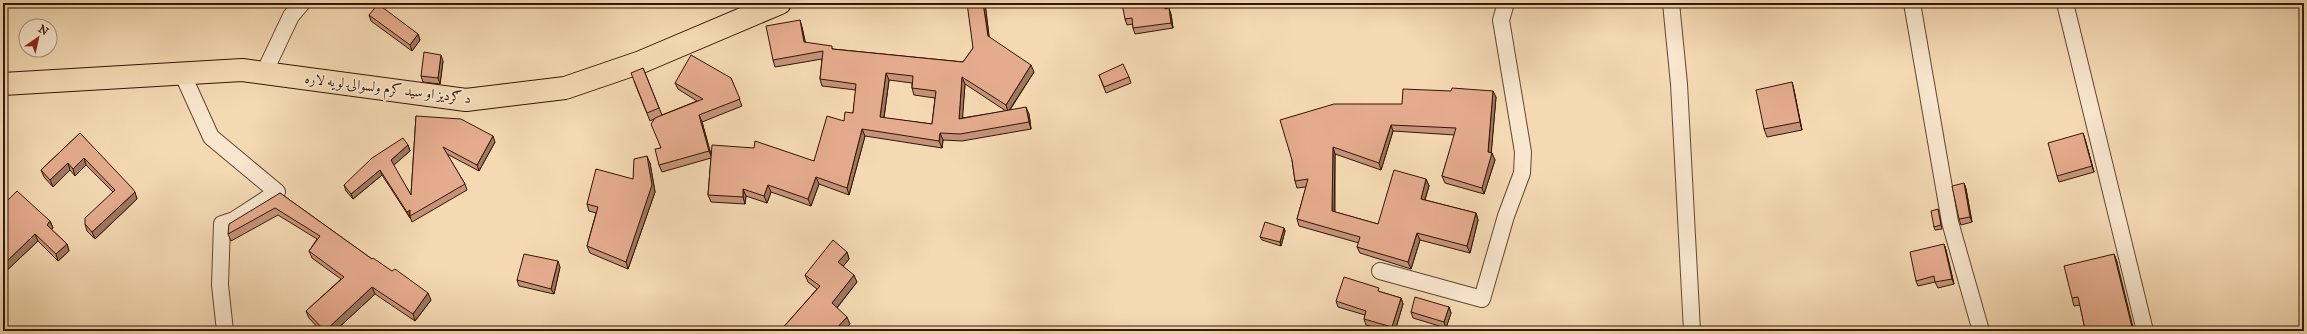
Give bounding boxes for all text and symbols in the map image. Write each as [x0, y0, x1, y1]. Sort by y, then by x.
north arrow [18, 18, 58, 58]
text: N [36, 22, 51, 38]
street label: د ګردیز او سید کرم ولسوالۍ لویه لاره [303, 70, 472, 111]

